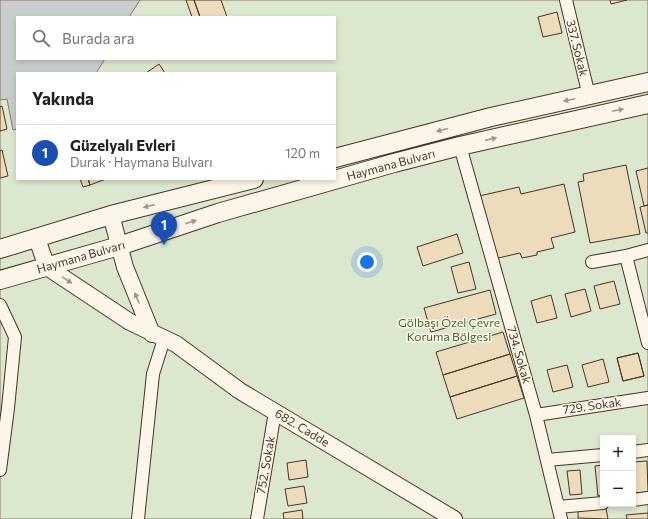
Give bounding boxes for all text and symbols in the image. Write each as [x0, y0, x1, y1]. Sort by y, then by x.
search box [16, 16, 336, 60]
street label: 337. Sokak [564, 18, 592, 78]
icon: search [30, 27, 52, 49]
text: Burada ara [62, 29, 135, 47]
text: Yakında [32, 88, 94, 109]
one-way arrow [563, 97, 575, 103]
one-way arrow [612, 107, 624, 113]
one-way arrow [436, 127, 448, 133]
one-way arrow [485, 135, 497, 141]
text: Güzelyalı Evleri [70, 136, 175, 154]
text: 1 [42, 145, 48, 161]
text: 120 m [285, 145, 320, 161]
street label: Haymana Bulvarı [345, 145, 437, 183]
text: Durak · Haymana Bulvarı [70, 154, 213, 170]
one-way arrow [142, 204, 155, 210]
pin: 1 [151, 212, 177, 245]
one-way arrow [185, 219, 197, 225]
street label: Haymana Bulvarı [35, 237, 127, 275]
your location [357, 252, 377, 272]
one-way arrow [61, 276, 72, 283]
one-way arrow [134, 292, 140, 304]
park label: Gölbaşı Özel Çevre Koruma Bölgesi [398, 315, 500, 343]
street label: 734. Sokak [505, 324, 535, 385]
street label: 729. Sokak [562, 394, 622, 416]
street label: 682. Cadde [273, 405, 332, 449]
street label: 752. Sokak [253, 434, 277, 495]
map controls [600, 435, 636, 507]
button: + [600, 435, 636, 471]
button: − [600, 471, 636, 507]

